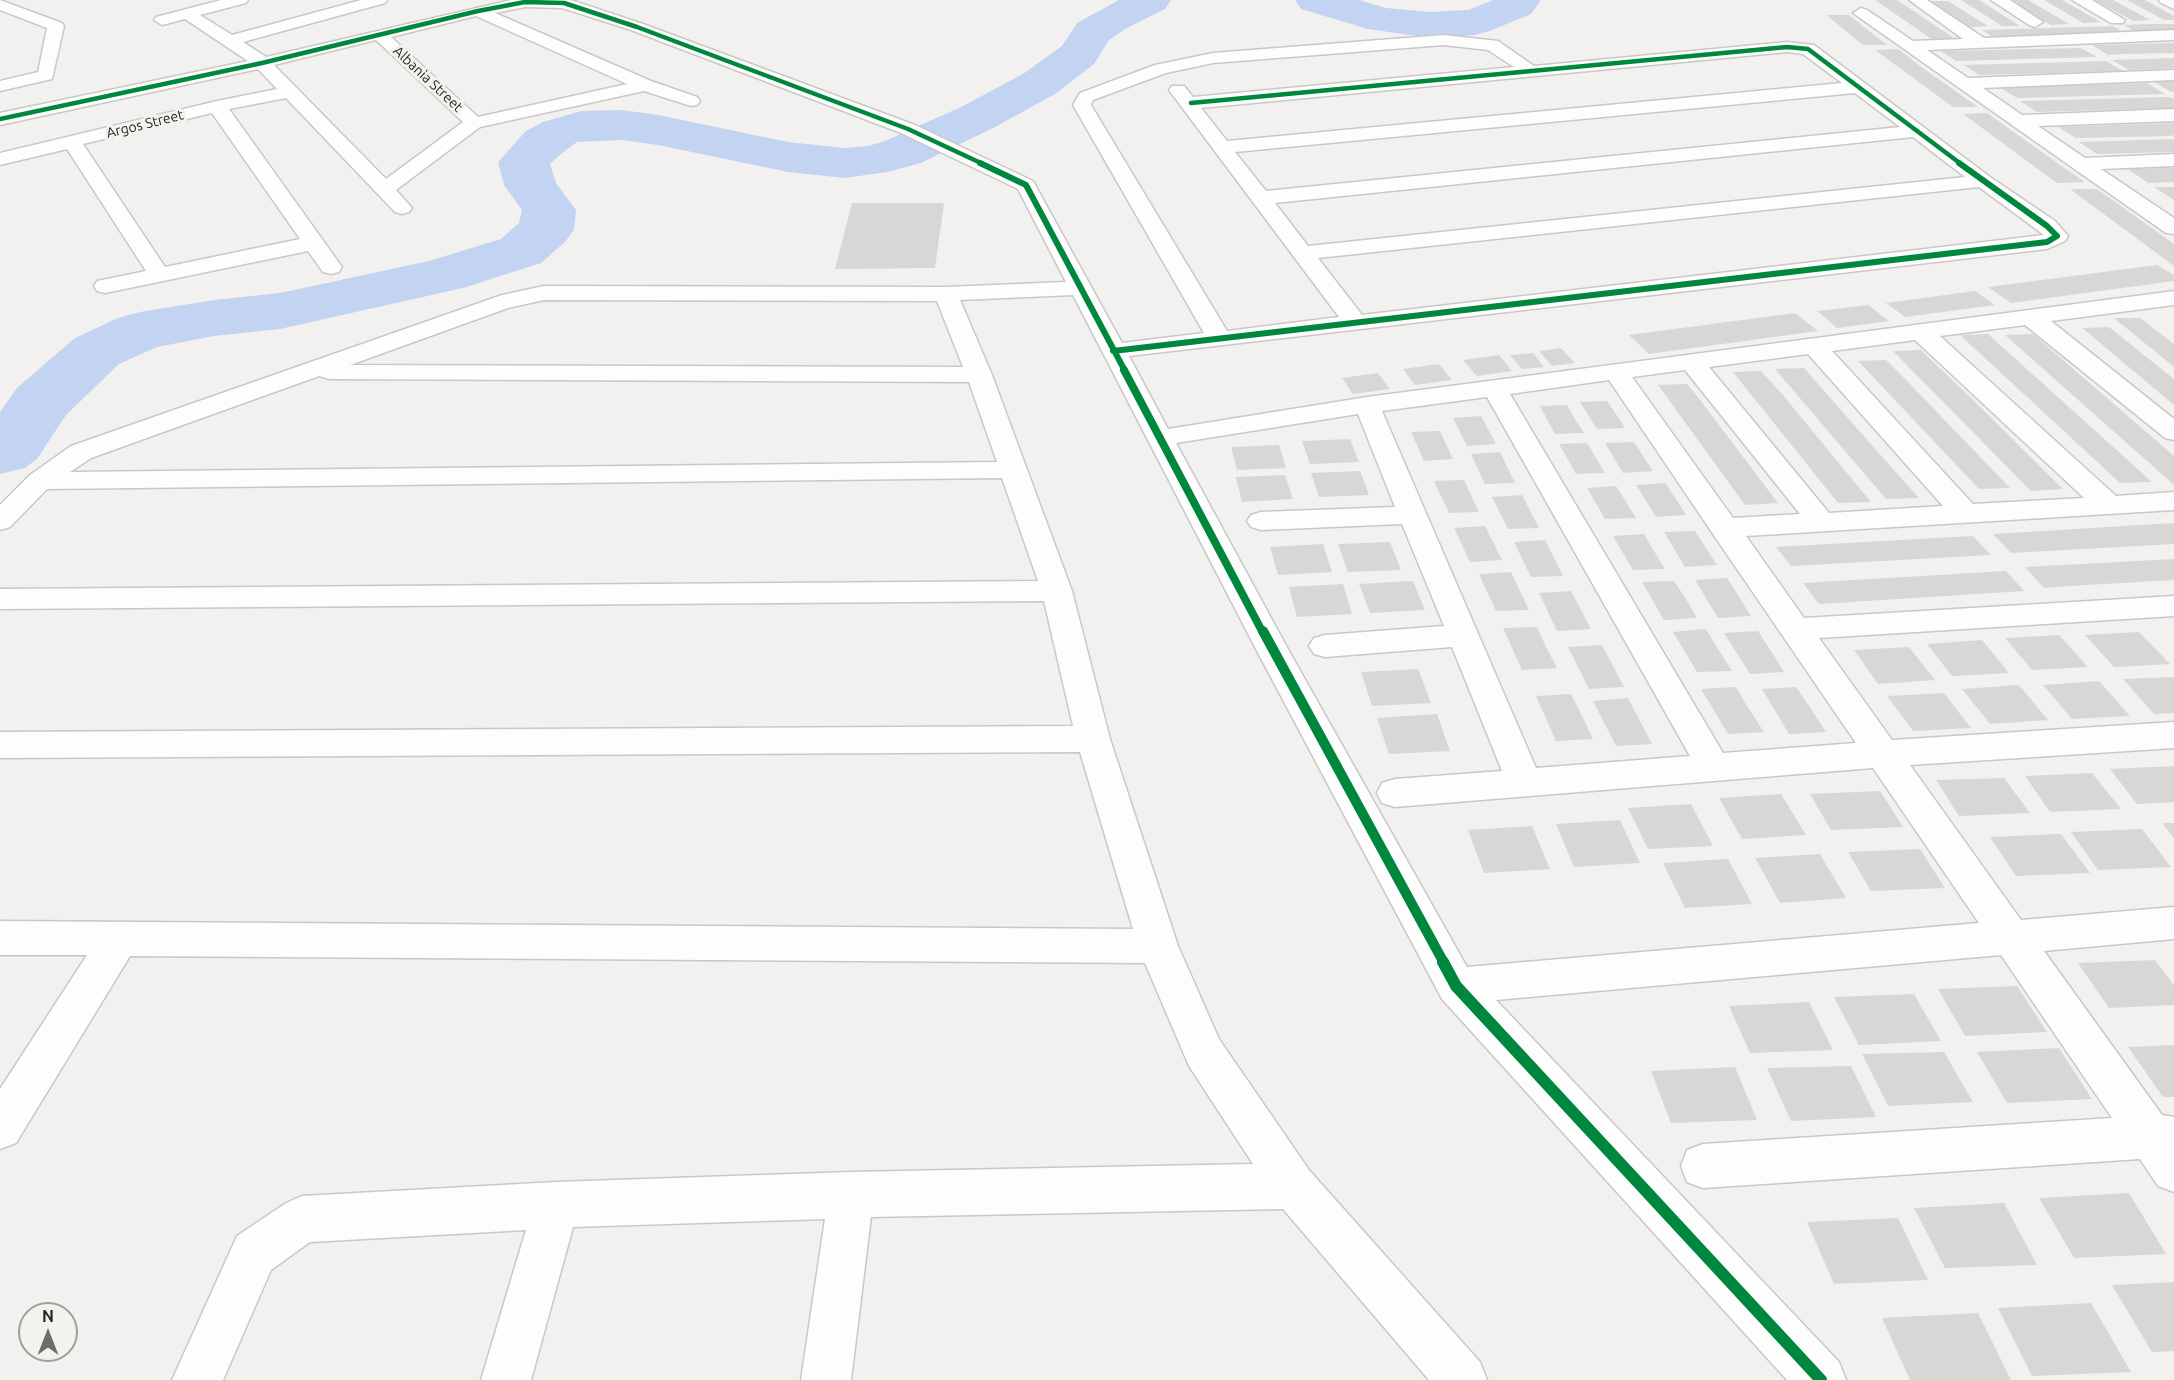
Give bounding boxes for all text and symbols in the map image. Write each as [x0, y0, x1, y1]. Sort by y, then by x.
street label: Albania Street [390, 42, 466, 116]
street label: Argos Street [105, 106, 185, 142]
north arrow [18, 1302, 78, 1362]
text: N [42, 1307, 54, 1325]

